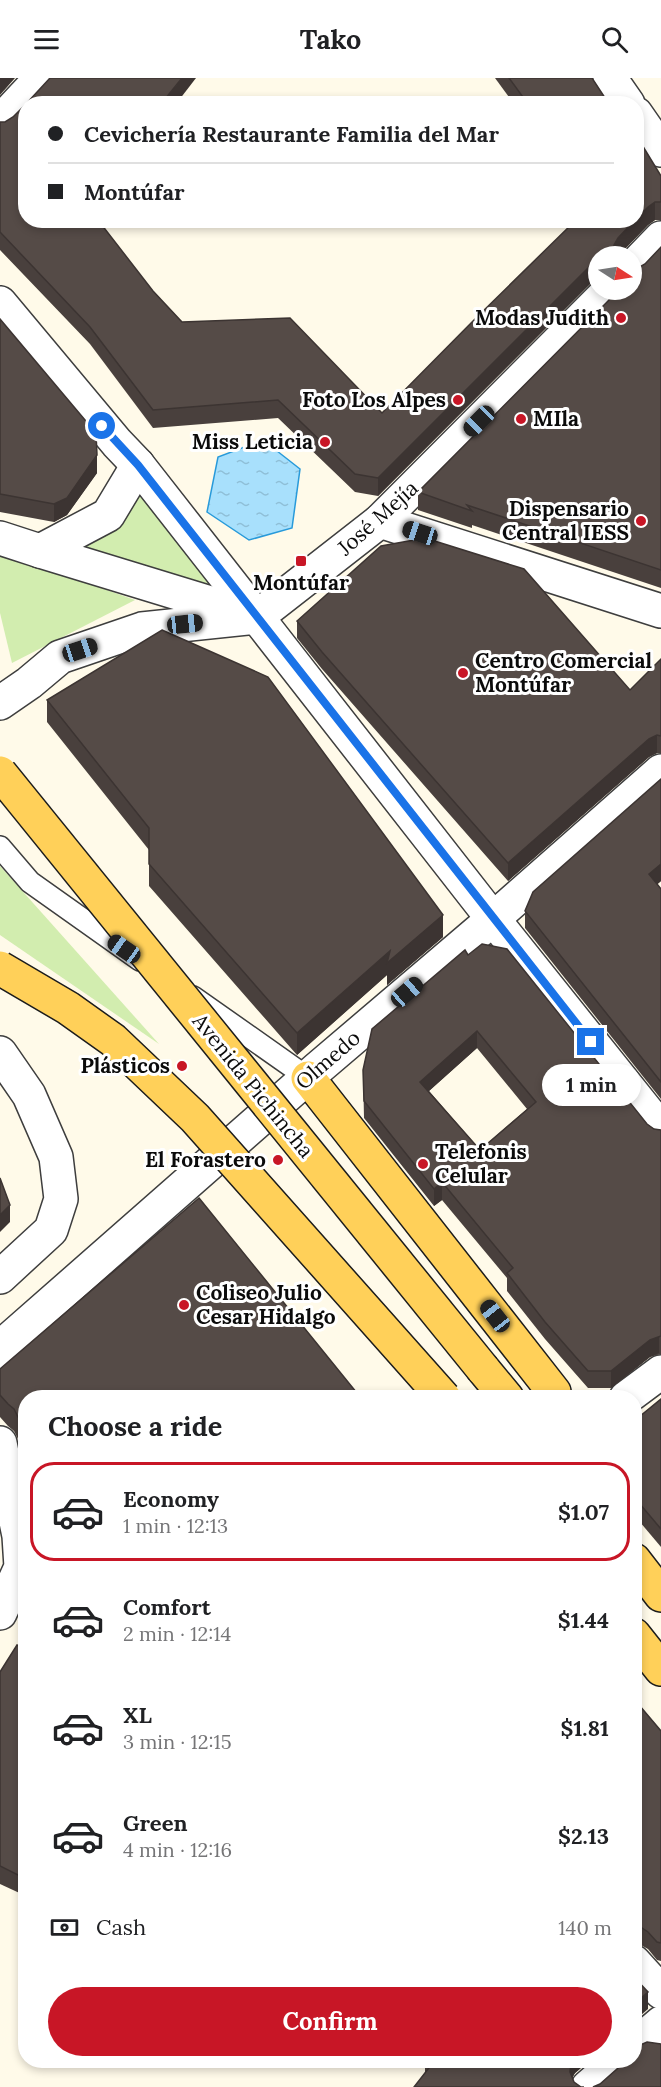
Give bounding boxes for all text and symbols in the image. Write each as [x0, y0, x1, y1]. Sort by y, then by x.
text: Tako [300, 22, 361, 56]
icon: menu [30, 23, 63, 56]
icon: search [598, 23, 631, 56]
text: Cevichería Restaurante Familia del Mar [84, 120, 499, 148]
text: Montúfar [84, 178, 185, 206]
north arrow [588, 246, 642, 300]
map controls [588, 246, 642, 300]
place label: Modas Judith [475, 304, 609, 331]
marker: Modas Judith [614, 311, 628, 325]
place label: Foto Los Alpes [302, 386, 446, 413]
marker: Foto Los Alpes [451, 393, 465, 407]
car [460, 402, 498, 440]
place label: MIla [533, 405, 579, 432]
route start [88, 412, 115, 439]
marker: MIla [514, 412, 528, 426]
place label: Miss Leticia [192, 428, 313, 455]
marker: Miss Leticia [318, 435, 332, 449]
street label: José Mejía [331, 474, 424, 562]
place label: Dispensario Central IESS [502, 495, 629, 546]
marker: Dispensario Central IESS [634, 514, 648, 528]
car [400, 519, 440, 547]
marker: Montúfar [294, 554, 308, 568]
place label: Montúfar [253, 569, 349, 596]
car [166, 613, 204, 635]
car [60, 636, 100, 664]
place label: Centro Comercial Montúfar [475, 647, 653, 698]
marker: Centro Comercial Montúfar [456, 666, 470, 680]
car [104, 931, 144, 967]
car [388, 973, 426, 1011]
street label: Avenida Pichincha [186, 1007, 320, 1163]
street label: Olmedo [290, 1024, 366, 1095]
route end [577, 1028, 604, 1055]
place label: Plásticos [80, 1052, 170, 1079]
marker: Plásticos [175, 1059, 189, 1073]
callout: 1 min [542, 1063, 640, 1105]
text: 1 min [566, 1072, 617, 1097]
place label: Telefonis Celular [435, 1138, 527, 1189]
place label: El Forastero [145, 1146, 266, 1173]
marker: El Forastero [271, 1153, 285, 1167]
marker: Telefonis Celular [416, 1157, 430, 1171]
place label: Coliseo Julio Cesar Hidalgo [196, 1279, 336, 1330]
car [477, 1296, 513, 1336]
marker: Coliseo Julio Cesar Hidalgo [177, 1298, 191, 1312]
text: Choose a ride [48, 1409, 222, 1443]
icon: car [51, 1485, 105, 1539]
text: Economy [123, 1485, 219, 1513]
text: $1.07 [558, 1498, 609, 1526]
text: 1 min · 12:13 [123, 1513, 228, 1538]
icon: car [51, 1593, 105, 1647]
text: Comfort [123, 1593, 211, 1621]
text: $1.44 [558, 1606, 609, 1634]
text: 2 min · 12:14 [123, 1621, 231, 1646]
icon: car [51, 1701, 105, 1755]
text: XL [123, 1701, 152, 1729]
text: $1.81 [560, 1714, 609, 1742]
text: 3 min · 12:15 [123, 1729, 232, 1754]
icon: car [51, 1809, 105, 1863]
text: Green [123, 1809, 188, 1837]
text: $2.13 [558, 1822, 609, 1850]
text: 4 min · 12:16 [123, 1837, 232, 1862]
icon: cash [48, 1911, 81, 1944]
text: Cash [96, 1913, 146, 1941]
text: 140 m [558, 1915, 612, 1940]
button: Confirm [48, 1987, 612, 2056]

